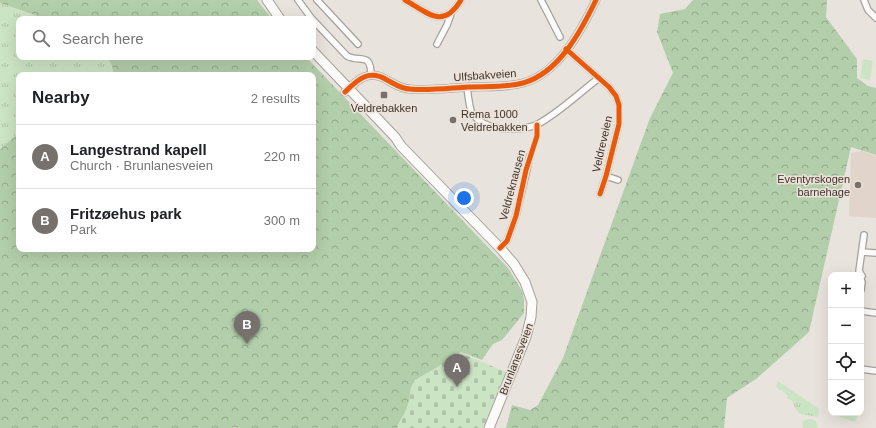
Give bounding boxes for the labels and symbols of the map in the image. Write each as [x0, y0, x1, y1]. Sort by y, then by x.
street label: Ulfsbakveien [453, 67, 517, 83]
marker: Veldrebakken [379, 90, 389, 100]
place label: Veldrebakken [351, 102, 417, 114]
place label: Rema 1000 Veldrebakken [461, 108, 528, 133]
marker: Rema 1000 Veldrebakken [448, 115, 458, 125]
street label: Veldreveien [590, 115, 614, 173]
street label: Veldreknausen [497, 148, 527, 222]
place label: Eventyrskogen barnehage [777, 173, 850, 198]
marker: Eventyrskogen barnehage [853, 180, 863, 190]
your location [454, 188, 474, 208]
pin: B [234, 311, 260, 344]
street label: Brunlanesveien [497, 321, 535, 397]
pin: A [444, 354, 470, 387]

